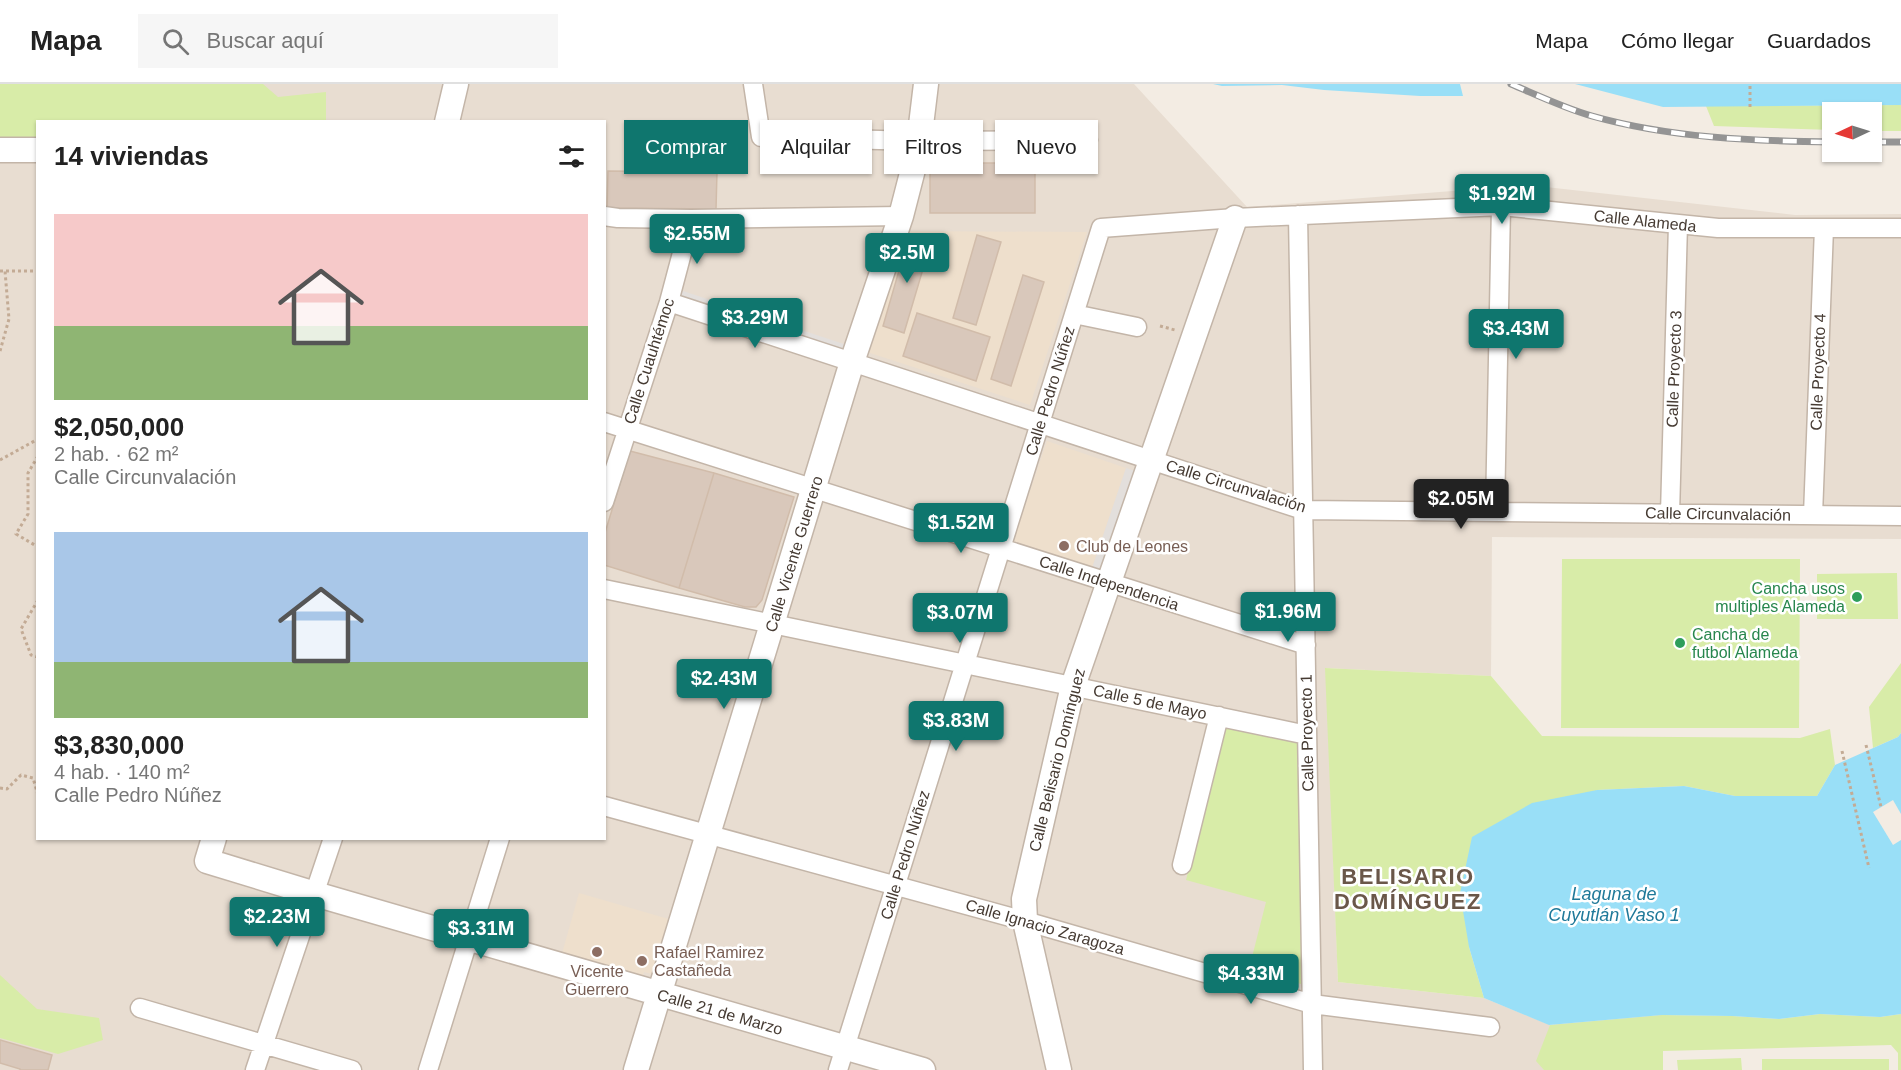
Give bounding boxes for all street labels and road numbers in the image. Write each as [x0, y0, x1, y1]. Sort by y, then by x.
street label: Calle Alameda [1593, 207, 1697, 235]
street label: Calle Cuauhtémoc [621, 296, 677, 426]
street label: Calle Proyecto 3 [1663, 310, 1685, 428]
street label: Calle Proyecto 4 [1807, 313, 1829, 431]
street label: Calle Pedro Núñez [1022, 324, 1078, 458]
street label: Calle Circunvalación [1164, 457, 1308, 515]
street label: Calle Vicente Guerrero [762, 474, 826, 634]
street label: Calle Circunvalación [1645, 504, 1791, 524]
street label: Calle Independencia [1037, 552, 1181, 614]
street label: Calle Belisario Domínguez [1026, 666, 1088, 854]
street label: Calle Proyecto 1 [1297, 674, 1317, 792]
street label: Calle 5 de Mayo [1092, 682, 1208, 722]
street label: Calle Pedro Núñez [877, 788, 933, 922]
street label: Calle Ignacio Zaragoza [964, 896, 1127, 958]
street label: Calle 21 de Marzo [655, 986, 785, 1038]

